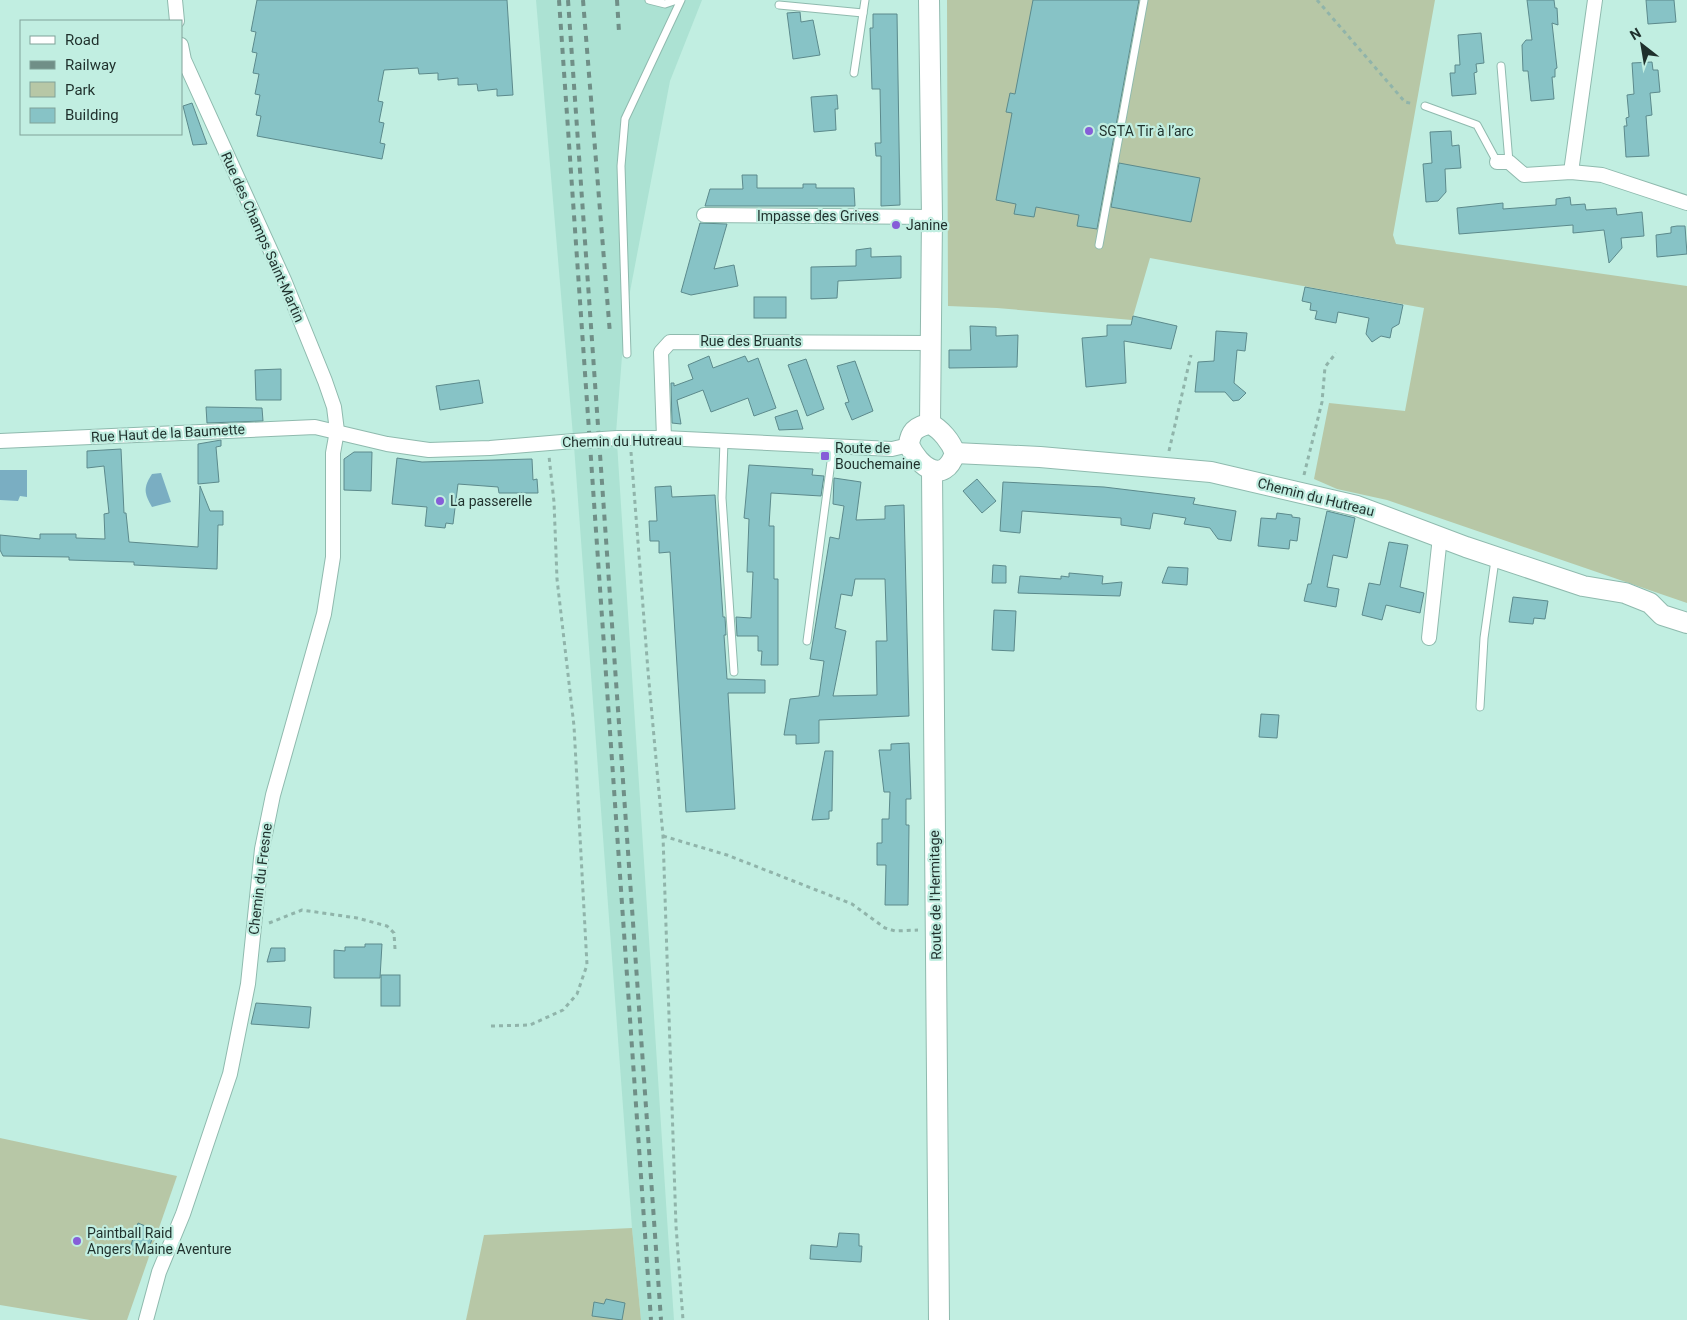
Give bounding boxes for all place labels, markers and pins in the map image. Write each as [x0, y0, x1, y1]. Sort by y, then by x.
place label: SGTA Tir à l’arc [1099, 123, 1193, 139]
marker: SGTA Tir à l’arc [1083, 125, 1095, 137]
place label: Janine [906, 217, 948, 233]
marker: Janine [890, 219, 902, 231]
place label: Route de Bouchemaine [835, 440, 920, 472]
marker: Route de Bouchemaine [819, 450, 831, 462]
place label: La passerelle [450, 493, 532, 509]
marker: La passerelle [434, 495, 446, 507]
place label: Paintball Raid Angers Maine Aventure [87, 1225, 231, 1257]
marker: Paintball Raid Angers Maine Aventure [71, 1235, 83, 1247]

